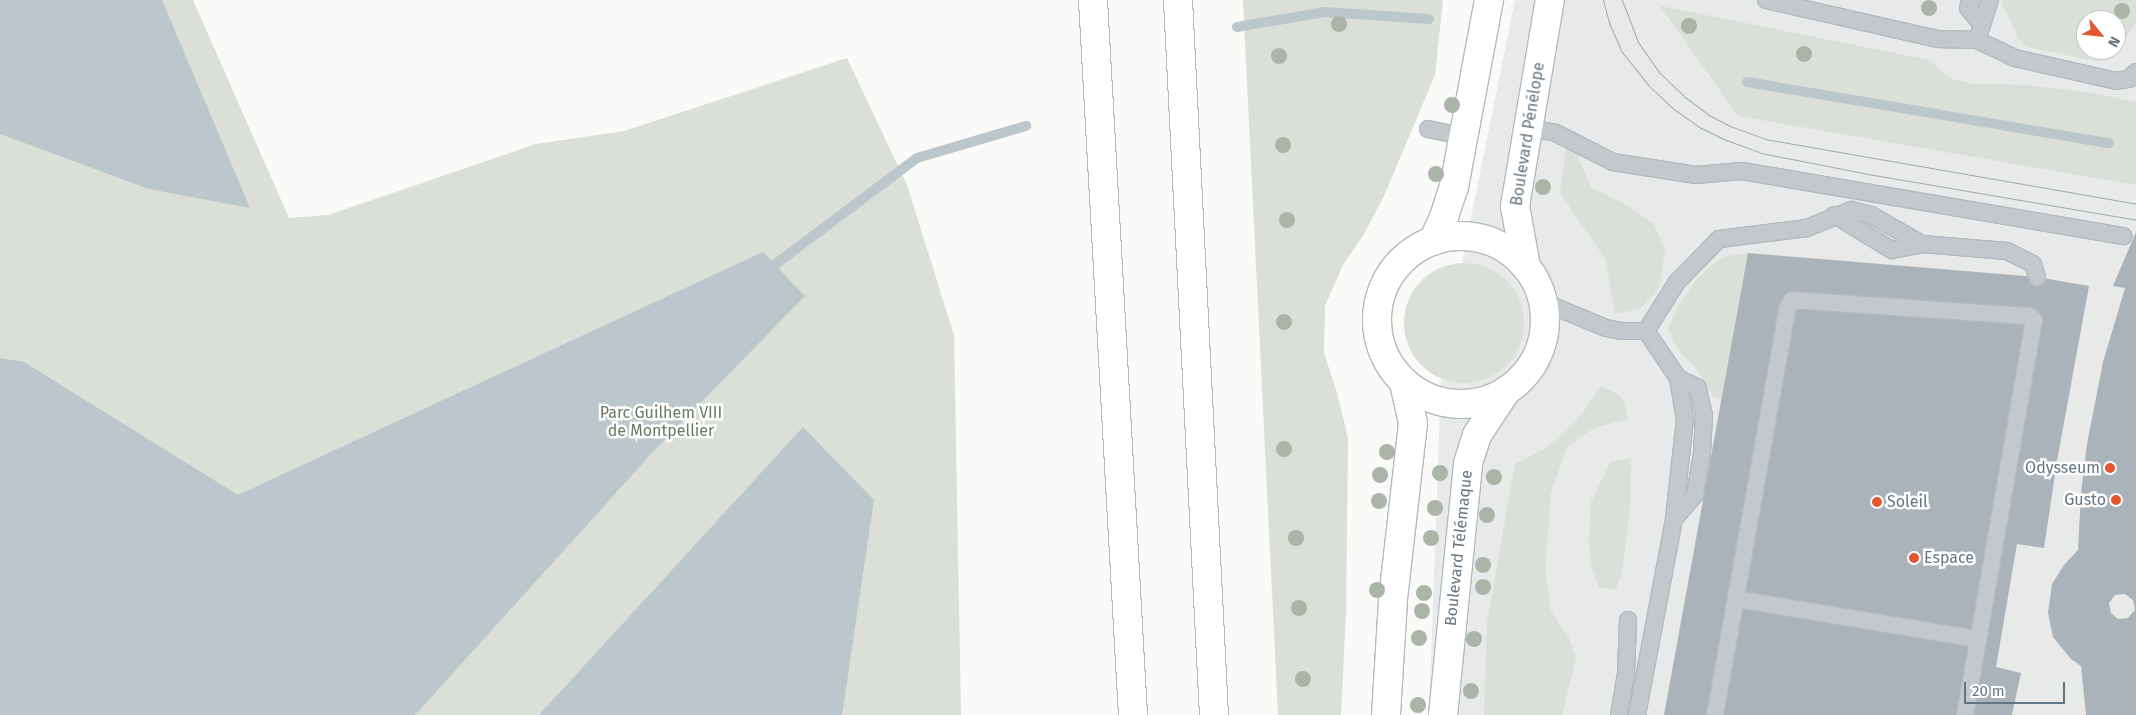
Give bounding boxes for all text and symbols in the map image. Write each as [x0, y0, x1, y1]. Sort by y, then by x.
north arrow [2076, 10, 2126, 60]
text: N [2104, 34, 2123, 50]
street label: Boulevard Pénélope [1507, 61, 1549, 207]
park label: Parc Guilhem VIII de Montpellier [600, 403, 722, 441]
place label: Odysseum [2025, 458, 2100, 478]
marker: Odysseum [2104, 462, 2116, 474]
street label: Boulevard Télémaque [1441, 469, 1477, 627]
place label: Gusto [2064, 490, 2106, 510]
place label: Soleil [1887, 492, 1928, 512]
marker: Gusto [2110, 494, 2122, 506]
marker: Soleil [1871, 496, 1883, 508]
place label: Espace [1924, 548, 1974, 568]
marker: Espace [1908, 552, 1920, 564]
scale bar [1966, 672, 2067, 704]
text: 20 m [1972, 682, 2005, 700]

